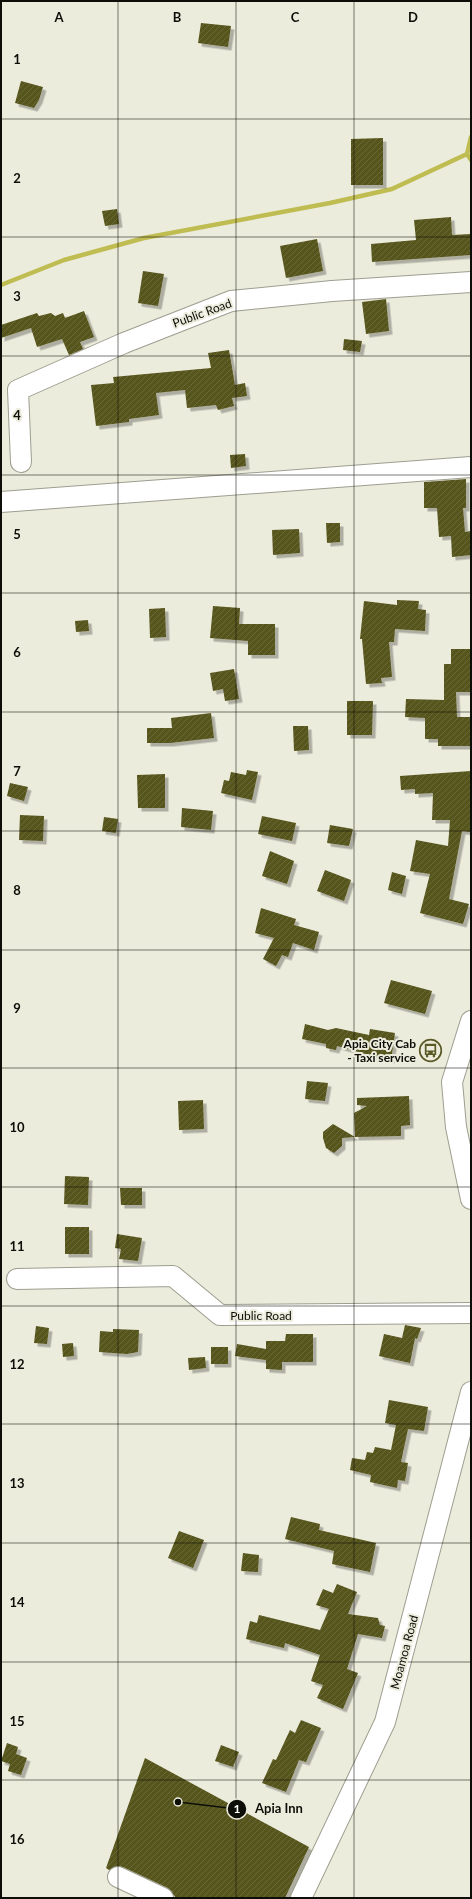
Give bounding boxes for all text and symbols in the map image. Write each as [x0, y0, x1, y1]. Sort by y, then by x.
text: A [53, 9, 64, 25]
text: B [173, 9, 182, 25]
text: C [291, 9, 300, 25]
text: D [408, 9, 418, 25]
text: 1 [13, 51, 21, 67]
text: 2 [13, 170, 21, 186]
text: 3 [13, 288, 21, 304]
street label: Public Road [170, 295, 234, 331]
text: 4 [13, 407, 21, 423]
text: 5 [13, 526, 21, 542]
text: 6 [13, 644, 21, 660]
text: 7 [13, 763, 21, 779]
text: 8 [13, 882, 21, 898]
text: 9 [13, 1000, 21, 1016]
place label: Apia City Cab - Taxi service [343, 1036, 417, 1065]
bus stop icon: Apia City Cab - Taxi service [418, 1037, 444, 1063]
text: 10 [9, 1119, 25, 1135]
text: 11 [9, 1238, 25, 1254]
street label: Public Road [230, 1308, 292, 1323]
text: 12 [9, 1356, 25, 1372]
text: 13 [9, 1475, 25, 1491]
text: 14 [9, 1594, 25, 1610]
street label: Moamoa Road [387, 1613, 421, 1691]
text: 15 [9, 1713, 25, 1729]
callout: Apia Inn [227, 1796, 311, 1821]
text: Apia Inn [254, 1800, 303, 1816]
text: 1 [234, 1801, 241, 1816]
text: 16 [9, 1831, 25, 1847]

